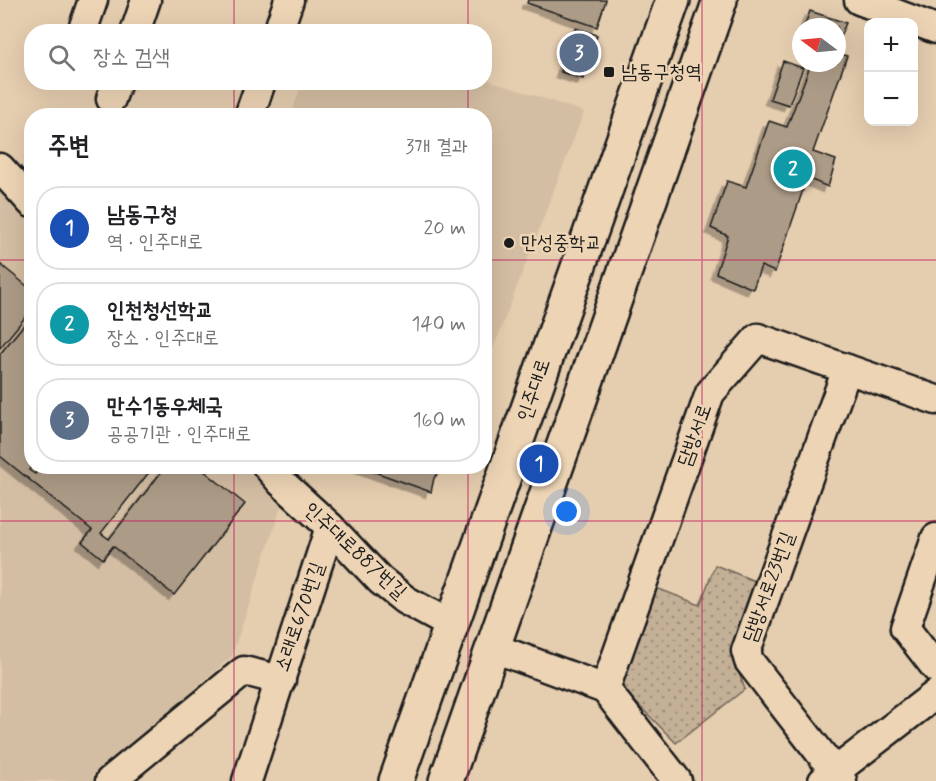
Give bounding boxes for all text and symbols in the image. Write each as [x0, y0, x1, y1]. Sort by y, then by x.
north arrow [792, 18, 846, 72]
map controls [864, 18, 918, 126]
button: + [864, 18, 918, 72]
search box [24, 24, 492, 90]
pin: 3 [560, 31, 598, 76]
icon: search [45, 41, 78, 74]
text: 장소 검색 [93, 44, 170, 72]
place label: 남동구청역 [621, 59, 701, 86]
marker: 남동구청역 [602, 65, 616, 79]
button: − [864, 72, 918, 126]
text: 주변 [48, 130, 90, 164]
text: 3개 결과 [405, 134, 468, 161]
pin: 2 [774, 146, 812, 192]
text: 남동구청 [107, 201, 178, 229]
text: 1 [65, 215, 74, 242]
text: 20 m [423, 215, 466, 242]
text: 역 · 인주대로 [107, 229, 203, 256]
place label: 만성중학교 [521, 230, 601, 257]
marker: 만성중학교 [502, 236, 516, 250]
text: 인천청선학교 [107, 297, 213, 325]
text: 2 [65, 311, 74, 338]
text: 140 m [412, 311, 466, 338]
text: 장소 · 인주대로 [107, 325, 219, 352]
street label: 인주대로 [511, 355, 557, 425]
text: 만수1동우체국 [107, 393, 223, 421]
street label: 담방서로 [671, 400, 719, 470]
text: 3 [65, 407, 74, 434]
text: 160 m [413, 407, 466, 434]
text: 공공기관 · 인주대로 [107, 421, 251, 448]
pin: 1 [520, 442, 558, 486]
street label: 인주대로887번길 [298, 496, 412, 606]
your location [552, 497, 581, 526]
street label: 담방서로23번길 [737, 528, 801, 646]
street label: 소래로670번길 [269, 559, 331, 675]

